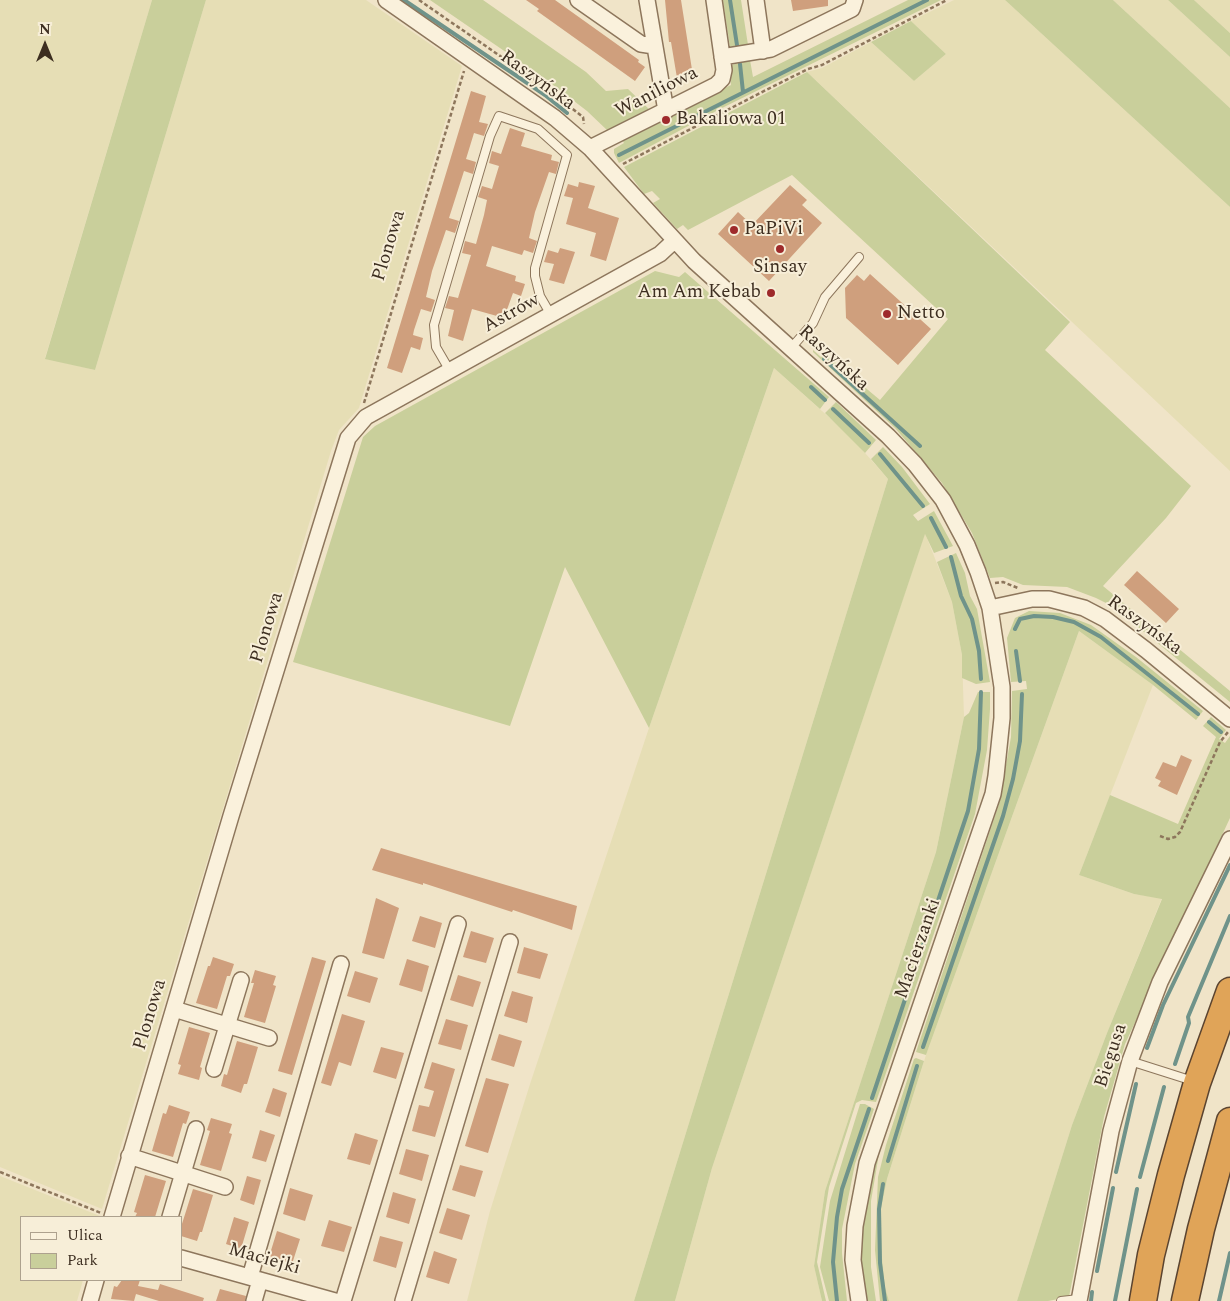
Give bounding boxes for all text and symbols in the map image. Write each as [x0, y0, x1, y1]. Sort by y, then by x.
text: N [39, 19, 51, 40]
north arrow [20, 20, 70, 70]
street label: Raszyńska [495, 46, 579, 116]
street label: Waniliowa [612, 62, 702, 124]
place label: Bakaliowa 01 [676, 109, 786, 131]
marker: Bakaliowa 01 [660, 114, 672, 126]
street label: Plonowa [368, 208, 412, 284]
place label: PaPiVi [744, 219, 803, 241]
marker: PaPiVi [728, 224, 740, 236]
marker: Sinsay [774, 243, 786, 255]
place label: Sinsay [753, 257, 807, 279]
place label: Am Am Kebab [637, 282, 761, 304]
marker: Am Am Kebab [765, 287, 777, 299]
street label: Astrów [480, 289, 544, 339]
place label: Netto [897, 303, 945, 325]
marker: Netto [881, 308, 893, 320]
street label: Raszyńska [793, 321, 873, 397]
street label: Plonowa [246, 590, 290, 666]
street label: Raszyńska [1102, 591, 1186, 661]
street label: Macierzanki [891, 896, 947, 1002]
street label: Plonowa [129, 977, 173, 1053]
street label: Biegusa [1091, 1021, 1133, 1091]
legend [20, 1216, 182, 1281]
text: Ulica [67, 1224, 103, 1247]
street label: Maciejki [225, 1239, 303, 1281]
text: Park [67, 1249, 98, 1272]

